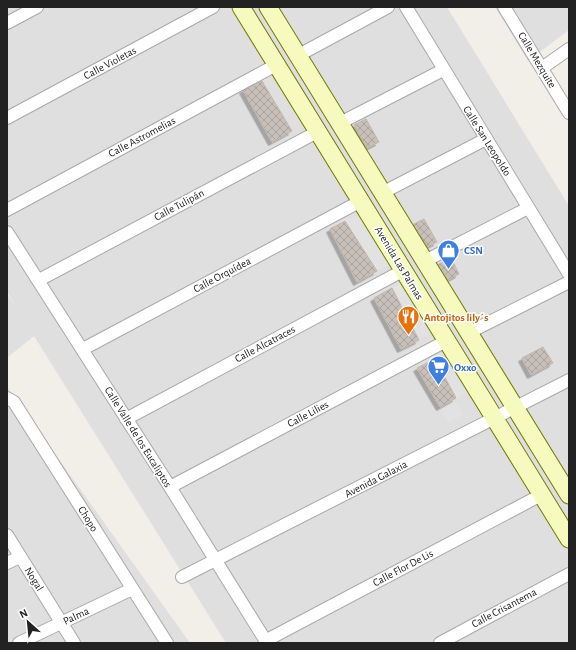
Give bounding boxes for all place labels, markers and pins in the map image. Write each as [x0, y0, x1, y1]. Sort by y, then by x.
shop icon: CSN [435, 237, 461, 270]
place label: CSN [464, 245, 483, 256]
restaurant icon: Antojitos lily´s [396, 304, 422, 337]
place label: Antojitos lily´s [424, 312, 488, 323]
supermarket icon: Oxxo [426, 354, 452, 387]
place label: Oxxo [454, 362, 477, 373]

